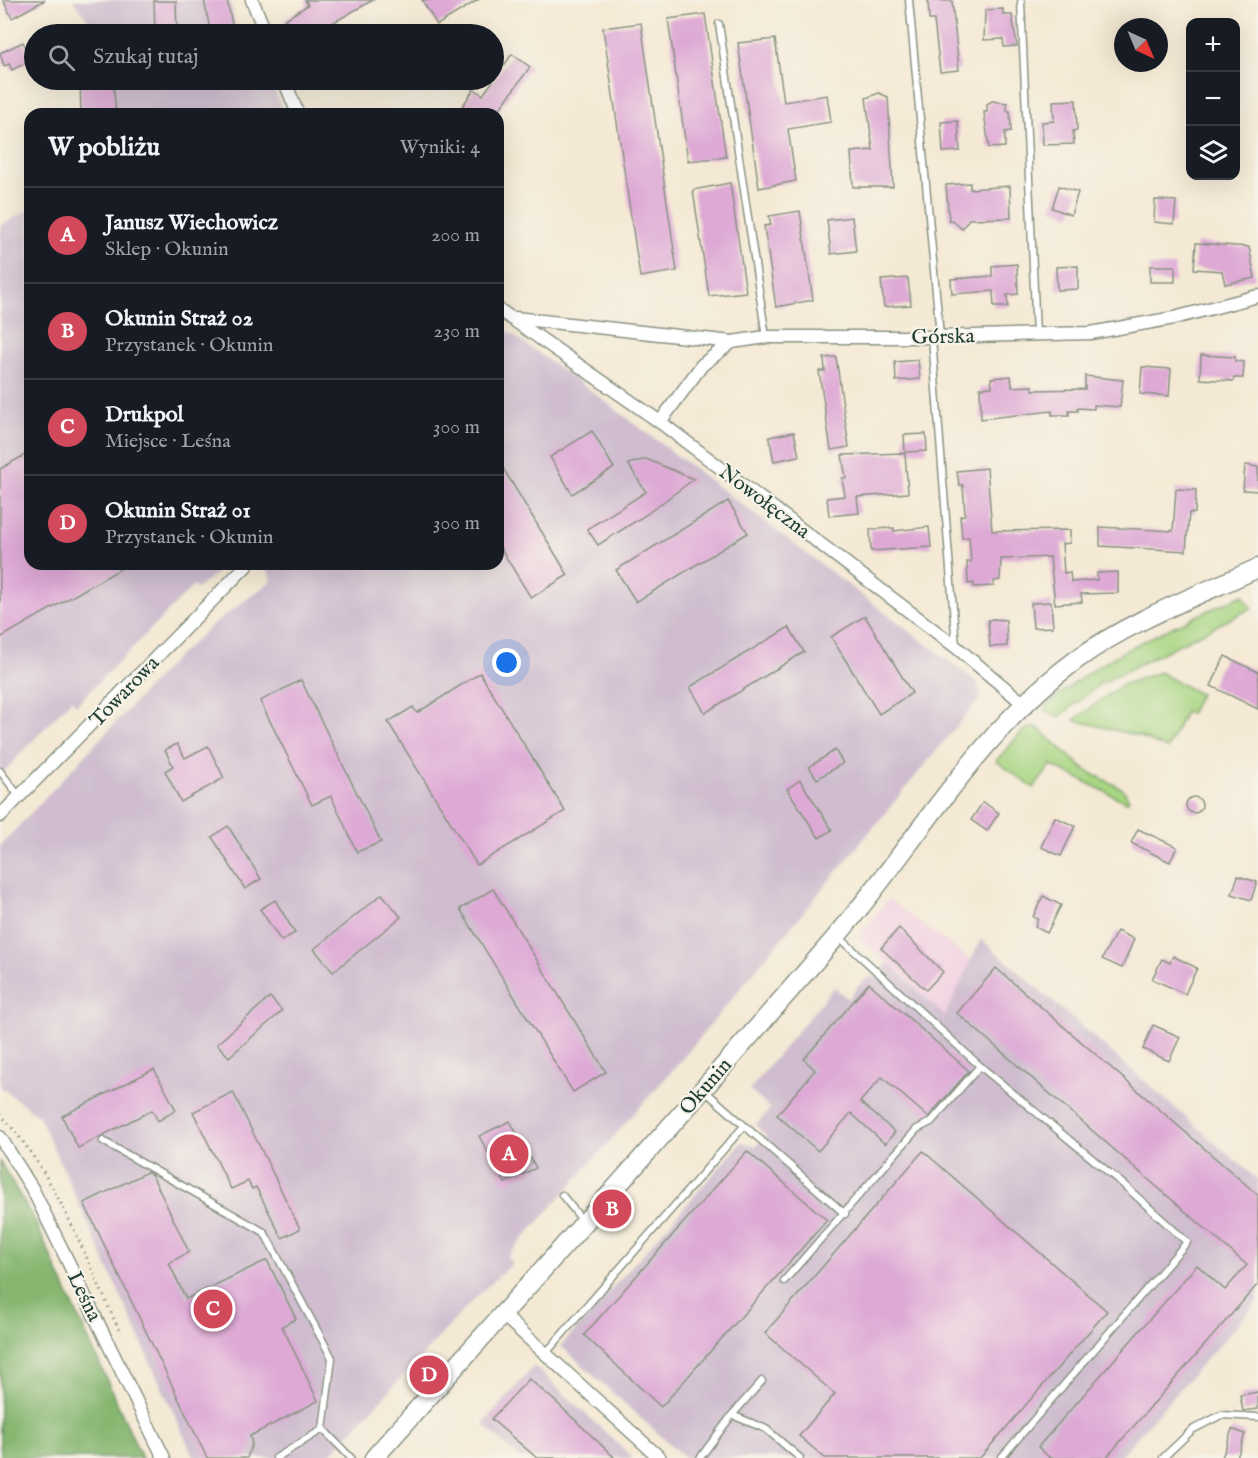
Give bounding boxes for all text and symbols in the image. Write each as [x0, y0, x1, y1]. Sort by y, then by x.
north arrow [1114, 18, 1168, 72]
map controls [1186, 18, 1240, 180]
button: + [1186, 18, 1240, 72]
search box [24, 24, 504, 90]
icon: search [45, 41, 78, 74]
text: Szukaj tutaj [93, 43, 198, 71]
button: − [1186, 72, 1240, 126]
button: layers [1186, 126, 1240, 180]
text: W pobliżu [48, 131, 160, 164]
text: Wyniki: 4 [400, 135, 480, 160]
text: Janusz Wiechowicz [105, 209, 278, 237]
text: A [61, 223, 74, 248]
text: 200 m [431, 223, 480, 248]
text: Sklep · Okunin [105, 237, 229, 262]
text: Okunin Straż 02 [105, 305, 253, 333]
text: B [61, 319, 74, 344]
text: 230 m [434, 319, 480, 344]
street label: Górska [911, 323, 976, 352]
text: Przystanek · Okunin [105, 333, 273, 358]
text: Drukpol [105, 401, 184, 429]
text: C [60, 415, 75, 440]
text: 300 m [433, 415, 480, 440]
text: Miejsce · Leśna [105, 429, 231, 454]
street label: Nowołęczna [713, 459, 816, 546]
text: Okunin Straż 01 [105, 497, 251, 525]
text: D [59, 511, 76, 536]
text: 300 m [433, 511, 480, 536]
text: Przystanek · Okunin [105, 525, 273, 550]
your location [492, 648, 521, 677]
street label: Towarowa [84, 650, 166, 733]
street label: Okunin [674, 1053, 738, 1121]
pin: A [490, 1132, 528, 1176]
pin: B [592, 1186, 632, 1232]
street label: Leśna [60, 1267, 108, 1327]
pin: C [194, 1286, 232, 1332]
pin: D [410, 1352, 448, 1398]

